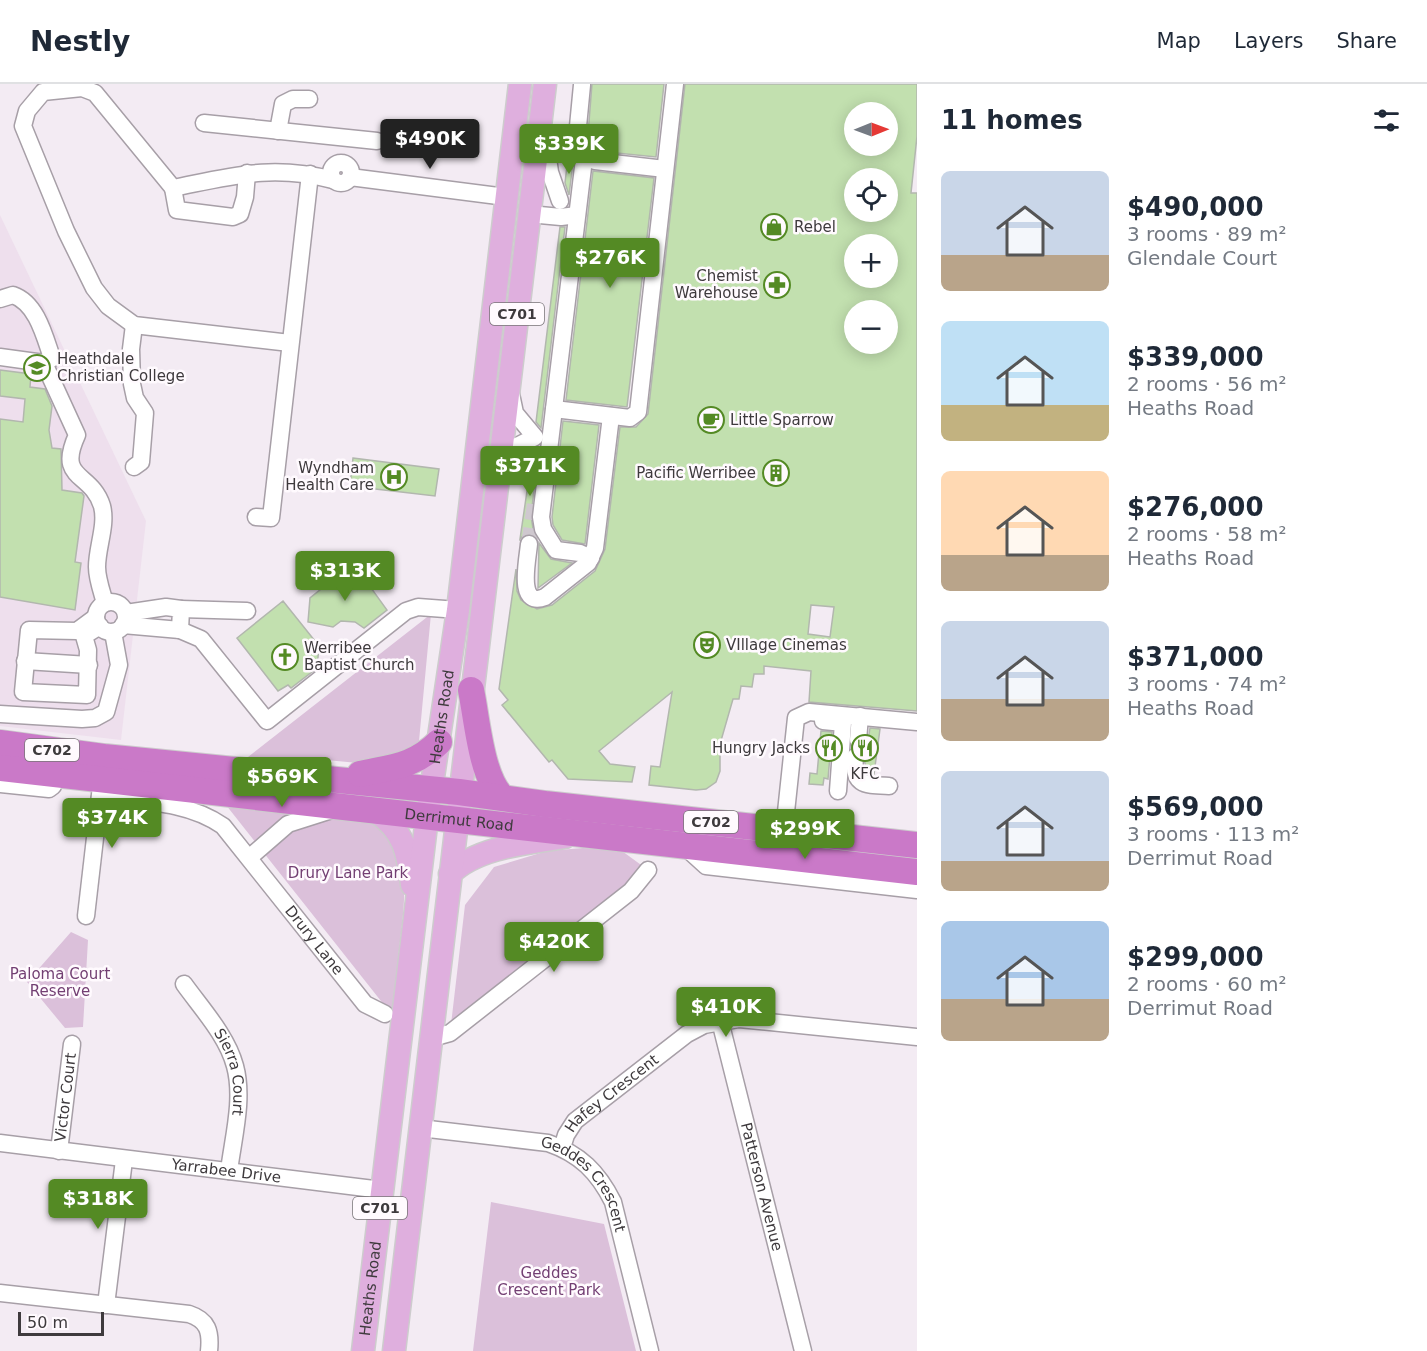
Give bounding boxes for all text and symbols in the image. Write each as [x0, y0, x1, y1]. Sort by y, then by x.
text: Nestly [30, 25, 130, 58]
text: Map [1157, 29, 1201, 53]
text: Layers [1234, 29, 1303, 53]
text: Share [1336, 29, 1397, 53]
north arrow [844, 102, 898, 156]
map controls [844, 102, 898, 354]
icon: filters [1370, 104, 1403, 137]
text: 11 homes [941, 105, 1083, 135]
pin: $490K [388, 119, 472, 170]
pin: $339K [527, 124, 611, 175]
text: $490K [394, 126, 466, 150]
text: $339K [533, 131, 605, 155]
button: locate [844, 168, 898, 222]
text: $490,000 [1127, 192, 1264, 222]
icon: home [989, 195, 1061, 267]
shop icon: Rebel [759, 212, 789, 242]
place label: Rebel [794, 218, 836, 236]
text: 3 rooms · 89 m² [1127, 222, 1287, 246]
button: + [844, 234, 898, 288]
pin: $276K [568, 238, 652, 289]
text: $276K [574, 245, 646, 269]
text: Glendale Court [1127, 246, 1277, 270]
place label: Chemist Warehouse [675, 267, 758, 302]
pharmacy icon: Chemist Warehouse [762, 270, 792, 300]
button: − [844, 300, 898, 354]
road number: C701 [490, 303, 544, 325]
text: $339,000 [1127, 342, 1264, 372]
icon: home [989, 345, 1061, 417]
place label: Heathdale Christian College [57, 350, 185, 385]
school or university icon: Heathdale Christian College [22, 353, 52, 383]
text: 2 rooms · 56 m² [1127, 372, 1287, 396]
text: Heaths Road [1127, 396, 1254, 420]
cafe icon: Little Sparrow [696, 405, 726, 435]
place label: Little Sparrow [730, 411, 834, 429]
pin: $371K [488, 446, 572, 497]
text: $371K [494, 453, 566, 477]
building icon: Pacific Werribee [761, 458, 791, 488]
place label: Wyndham Health Care [285, 459, 374, 494]
hospital icon: Wyndham Health Care [379, 462, 409, 492]
place label: Pacific Werribee [636, 464, 756, 482]
text: $276,000 [1127, 492, 1264, 522]
icon: home [989, 495, 1061, 567]
text: 2 rooms · 58 m² [1127, 522, 1287, 546]
text: Heaths Road [1127, 546, 1254, 570]
pin: $313K [303, 551, 387, 602]
text: $313K [309, 558, 381, 582]
theatre icon: VIllage Cinemas [692, 630, 722, 660]
place label: VIllage Cinemas [726, 636, 847, 654]
place label: Werribee Baptist Church [304, 639, 415, 674]
church icon: Werribee Baptist Church [270, 642, 300, 672]
text: $371,000 [1127, 642, 1264, 672]
icon: home [989, 645, 1061, 717]
street label: Heaths Road [426, 668, 458, 765]
text: 3 rooms · 74 m² [1127, 672, 1287, 696]
text: Heaths Road [1127, 696, 1254, 720]
restaurant icon: Hungry Jacks [814, 733, 844, 763]
restaurant icon: KFC [850, 733, 880, 763]
road number: C702 [25, 739, 79, 761]
place label: Hungry Jacks [712, 739, 810, 757]
pin: $569K [240, 757, 324, 808]
text: $569K [246, 764, 318, 788]
place label: KFC [851, 765, 879, 783]
text: $569,000 [1127, 792, 1264, 822]
icon: home [989, 795, 1061, 867]
pin: $374K [70, 798, 154, 849]
text: $374K [76, 805, 148, 829]
street label: Derrimut Road [404, 805, 514, 835]
pin: $299K [763, 809, 847, 860]
road number: C702 [684, 811, 738, 833]
text: $299K [769, 816, 841, 840]
text: 3 rooms · 113 m² [1127, 822, 1299, 846]
text: Derrimut Road [1127, 846, 1273, 870]
park label: Drury Lane Park [288, 864, 409, 882]
street label: Drury Lane [281, 902, 347, 978]
pin: $420K [512, 922, 596, 973]
text: $420K [518, 929, 590, 953]
text: $299,000 [1127, 942, 1264, 972]
icon: home [989, 945, 1061, 1017]
park label: Paloma Court Reserve [10, 965, 110, 1000]
text: 2 rooms · 60 m² [1127, 972, 1287, 996]
pin: $410K [684, 987, 768, 1038]
text: $410K [690, 994, 762, 1018]
text: Derrimut Road [1127, 996, 1273, 1020]
street label: Sierra Court [210, 1025, 248, 1117]
street label: Hafey Crescent [561, 1050, 662, 1136]
street label: Victor Court [51, 1052, 80, 1143]
street label: Patterson Avenue [737, 1121, 787, 1253]
street label: Geddes Crescent [540, 1133, 629, 1234]
street label: Yarrabee Drive [169, 1155, 282, 1187]
pin: $318K [56, 1179, 140, 1230]
text: $318K [62, 1186, 134, 1210]
road number: C701 [353, 1197, 407, 1219]
street label: Heaths Road [356, 1240, 385, 1337]
park label: Geddes Crescent Park [497, 1264, 601, 1299]
scale bar [18, 1309, 104, 1336]
text: 50 m [27, 1313, 68, 1332]

